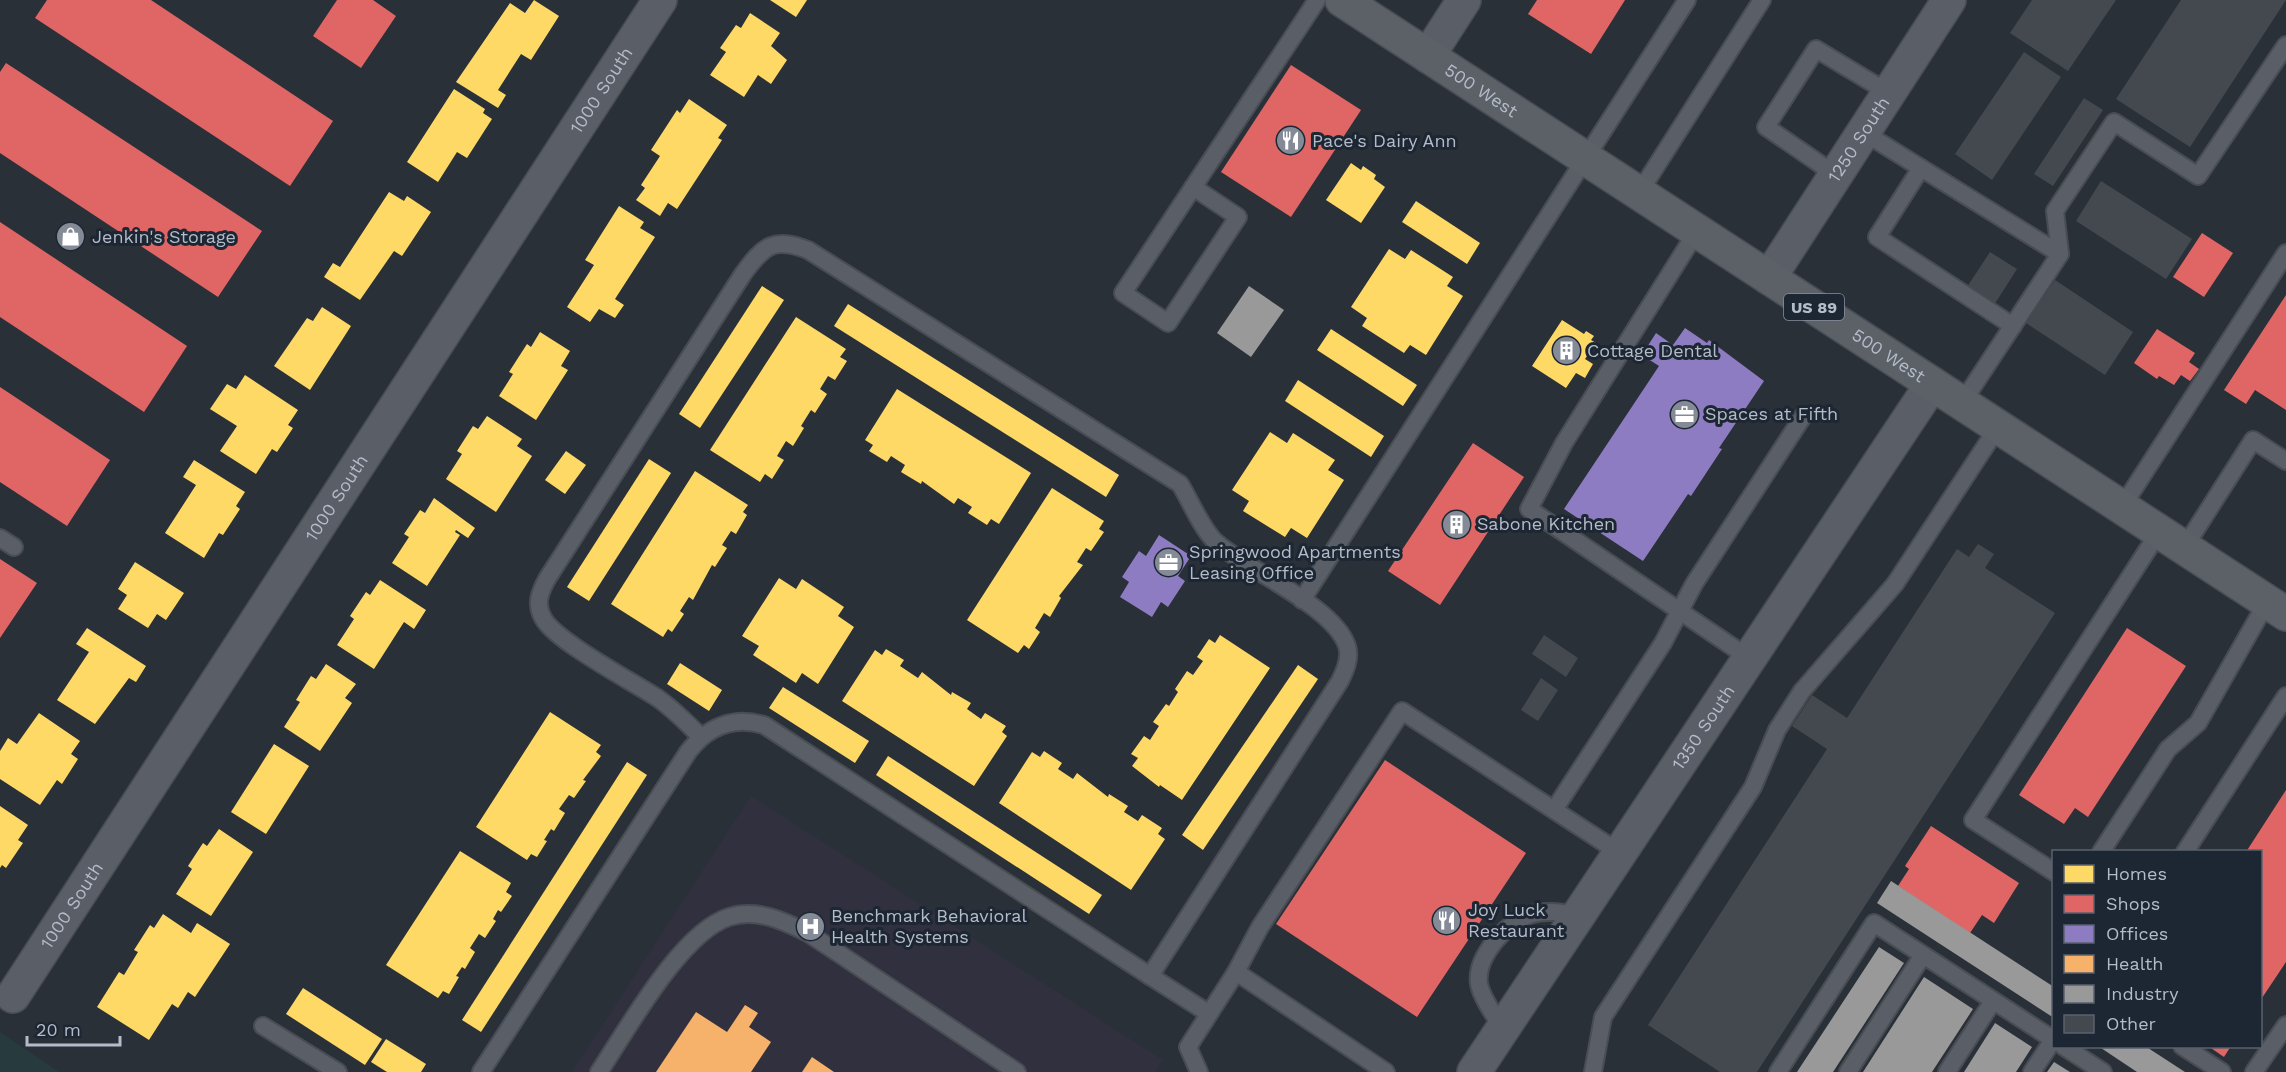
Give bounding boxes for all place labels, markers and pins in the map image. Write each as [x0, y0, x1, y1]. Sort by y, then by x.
restaurant icon: Pace's Dairy Ann [1275, 125, 1307, 157]
place label: Pace's Dairy Ann [1312, 130, 1457, 151]
shop icon: Jenkin's Storage [55, 221, 87, 253]
place label: Jenkin's Storage [92, 226, 236, 247]
building icon: Cottage Dental [1550, 335, 1582, 367]
place label: Cottage Dental [1587, 340, 1718, 361]
office icon: Spaces at Fifth [1668, 398, 1700, 430]
place label: Spaces at Fifth [1705, 403, 1838, 424]
building icon: Sabone Kitchen [1440, 508, 1472, 540]
place label: Sabone Kitchen [1477, 513, 1615, 534]
place label: Springwood Apartments Leasing Office [1189, 541, 1401, 583]
office icon: Springwood Apartments Leasing Office [1152, 546, 1184, 578]
place label: Joy Luck Restaurant [1468, 899, 1565, 941]
restaurant icon: Joy Luck Restaurant [1431, 904, 1463, 936]
place label: Benchmark Behavioral Health Systems [831, 905, 1028, 947]
hospital icon: Benchmark Behavioral Health Systems [794, 910, 826, 942]

